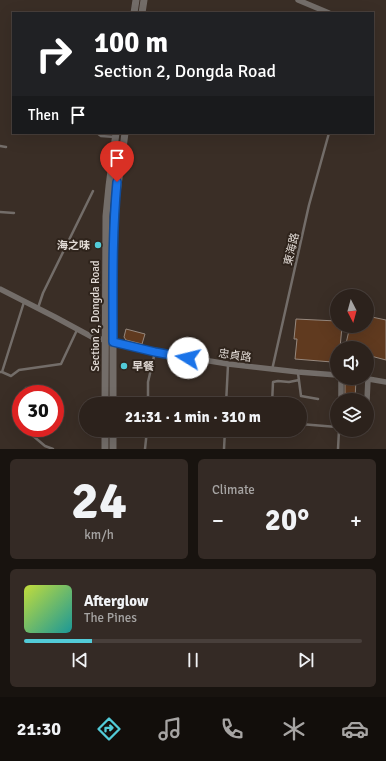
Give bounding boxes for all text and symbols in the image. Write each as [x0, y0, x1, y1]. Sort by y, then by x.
text: 100 m [94, 26, 168, 60]
icon: right [28, 28, 80, 80]
text: Section 2, Dongda Road [94, 60, 276, 82]
icon: arrive [67, 104, 89, 126]
text: Then [28, 106, 59, 124]
pin [100, 141, 134, 182]
icon: arrive [106, 147, 128, 169]
street label: 東海路 [281, 232, 302, 267]
place label: 海之味 [57, 239, 90, 252]
marker: 海之味 [93, 240, 103, 250]
street label: Section 2, Dongda Road [89, 260, 102, 372]
north arrow [330, 289, 374, 333]
map controls [330, 289, 374, 437]
position arrow [167, 337, 209, 379]
button: sound [330, 341, 374, 385]
street label: 忠貞路 [218, 347, 252, 364]
place label: 早餐 [132, 360, 154, 373]
marker: 早餐 [119, 361, 129, 371]
speed limit sign: 30 [12, 385, 64, 437]
button: layers [330, 393, 374, 437]
text: 21:31 · 1 min · 310 m [125, 408, 261, 426]
text: 24 [71, 469, 127, 533]
text: Climate [212, 482, 255, 498]
text: 20° [265, 502, 309, 539]
text: − [212, 507, 224, 534]
text: + [350, 507, 362, 534]
text: km/h [84, 527, 114, 543]
text: Afterglow [84, 592, 148, 610]
text: The Pines [84, 610, 137, 626]
icon: previous [69, 649, 91, 671]
icon: pause [182, 649, 204, 671]
icon: next [295, 649, 317, 671]
icon: directions [95, 715, 123, 743]
icon: music [156, 715, 184, 743]
icon: phone [218, 715, 246, 743]
icon: climate [280, 715, 308, 743]
icon: car [341, 715, 369, 743]
text: 21:30 [17, 718, 61, 740]

